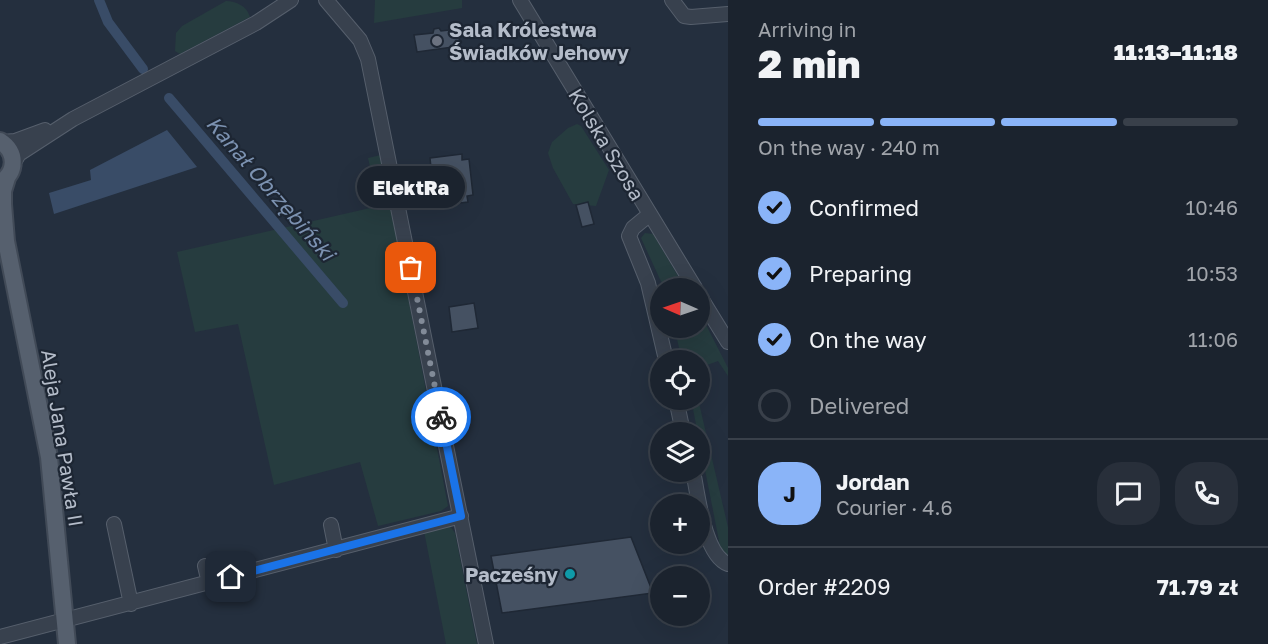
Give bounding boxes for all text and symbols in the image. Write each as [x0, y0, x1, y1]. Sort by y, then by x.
place label: Sala Królestwa Świadków Jehowy [449, 17, 629, 64]
text: Arriving in [758, 17, 856, 41]
marker: Sala Królestwa Świadków Jehowy [430, 34, 444, 48]
text: 11:13–11:18 [1114, 38, 1238, 65]
text: 2 min [758, 40, 861, 87]
street label: Kolska Szosa [564, 84, 650, 204]
water label: Kanał Obrzębiński [201, 110, 342, 267]
text: On the way · 240 m [758, 135, 940, 159]
callout: ElektRa [357, 166, 465, 208]
text: ElektRa [373, 175, 449, 199]
icon: check [758, 191, 791, 224]
text: Confirmed [809, 194, 919, 221]
text: 10:46 [1186, 195, 1238, 219]
pin [385, 242, 436, 293]
icon: bag [394, 251, 427, 284]
icon: check [758, 257, 791, 290]
text: Preparing [809, 260, 912, 287]
text: 10:53 [1187, 261, 1238, 285]
north arrow [650, 278, 710, 338]
map controls [650, 278, 710, 626]
icon: check [758, 323, 791, 356]
text: On the way [809, 326, 927, 353]
text: 11:06 [1188, 327, 1238, 351]
street label: Aleja Jana Pawła II [37, 348, 89, 528]
button: locate [650, 350, 710, 410]
courier [411, 387, 471, 447]
text: Delivered [809, 392, 909, 419]
icon: bike [425, 401, 458, 434]
button: layers [650, 422, 710, 482]
button: chat [1097, 462, 1160, 525]
button: phone [1175, 462, 1238, 525]
text: Jordan [836, 468, 910, 495]
text: J [783, 480, 796, 507]
button: + [650, 494, 710, 554]
text: Courier · 4.6 [836, 495, 953, 519]
pin [205, 551, 256, 602]
icon: home [214, 560, 247, 593]
place label: Pacześny [465, 562, 558, 586]
button: − [650, 566, 710, 626]
marker: Pacześny [563, 567, 577, 581]
text: Order #2209 [758, 573, 890, 600]
text: 71.79 zł [1157, 573, 1238, 600]

